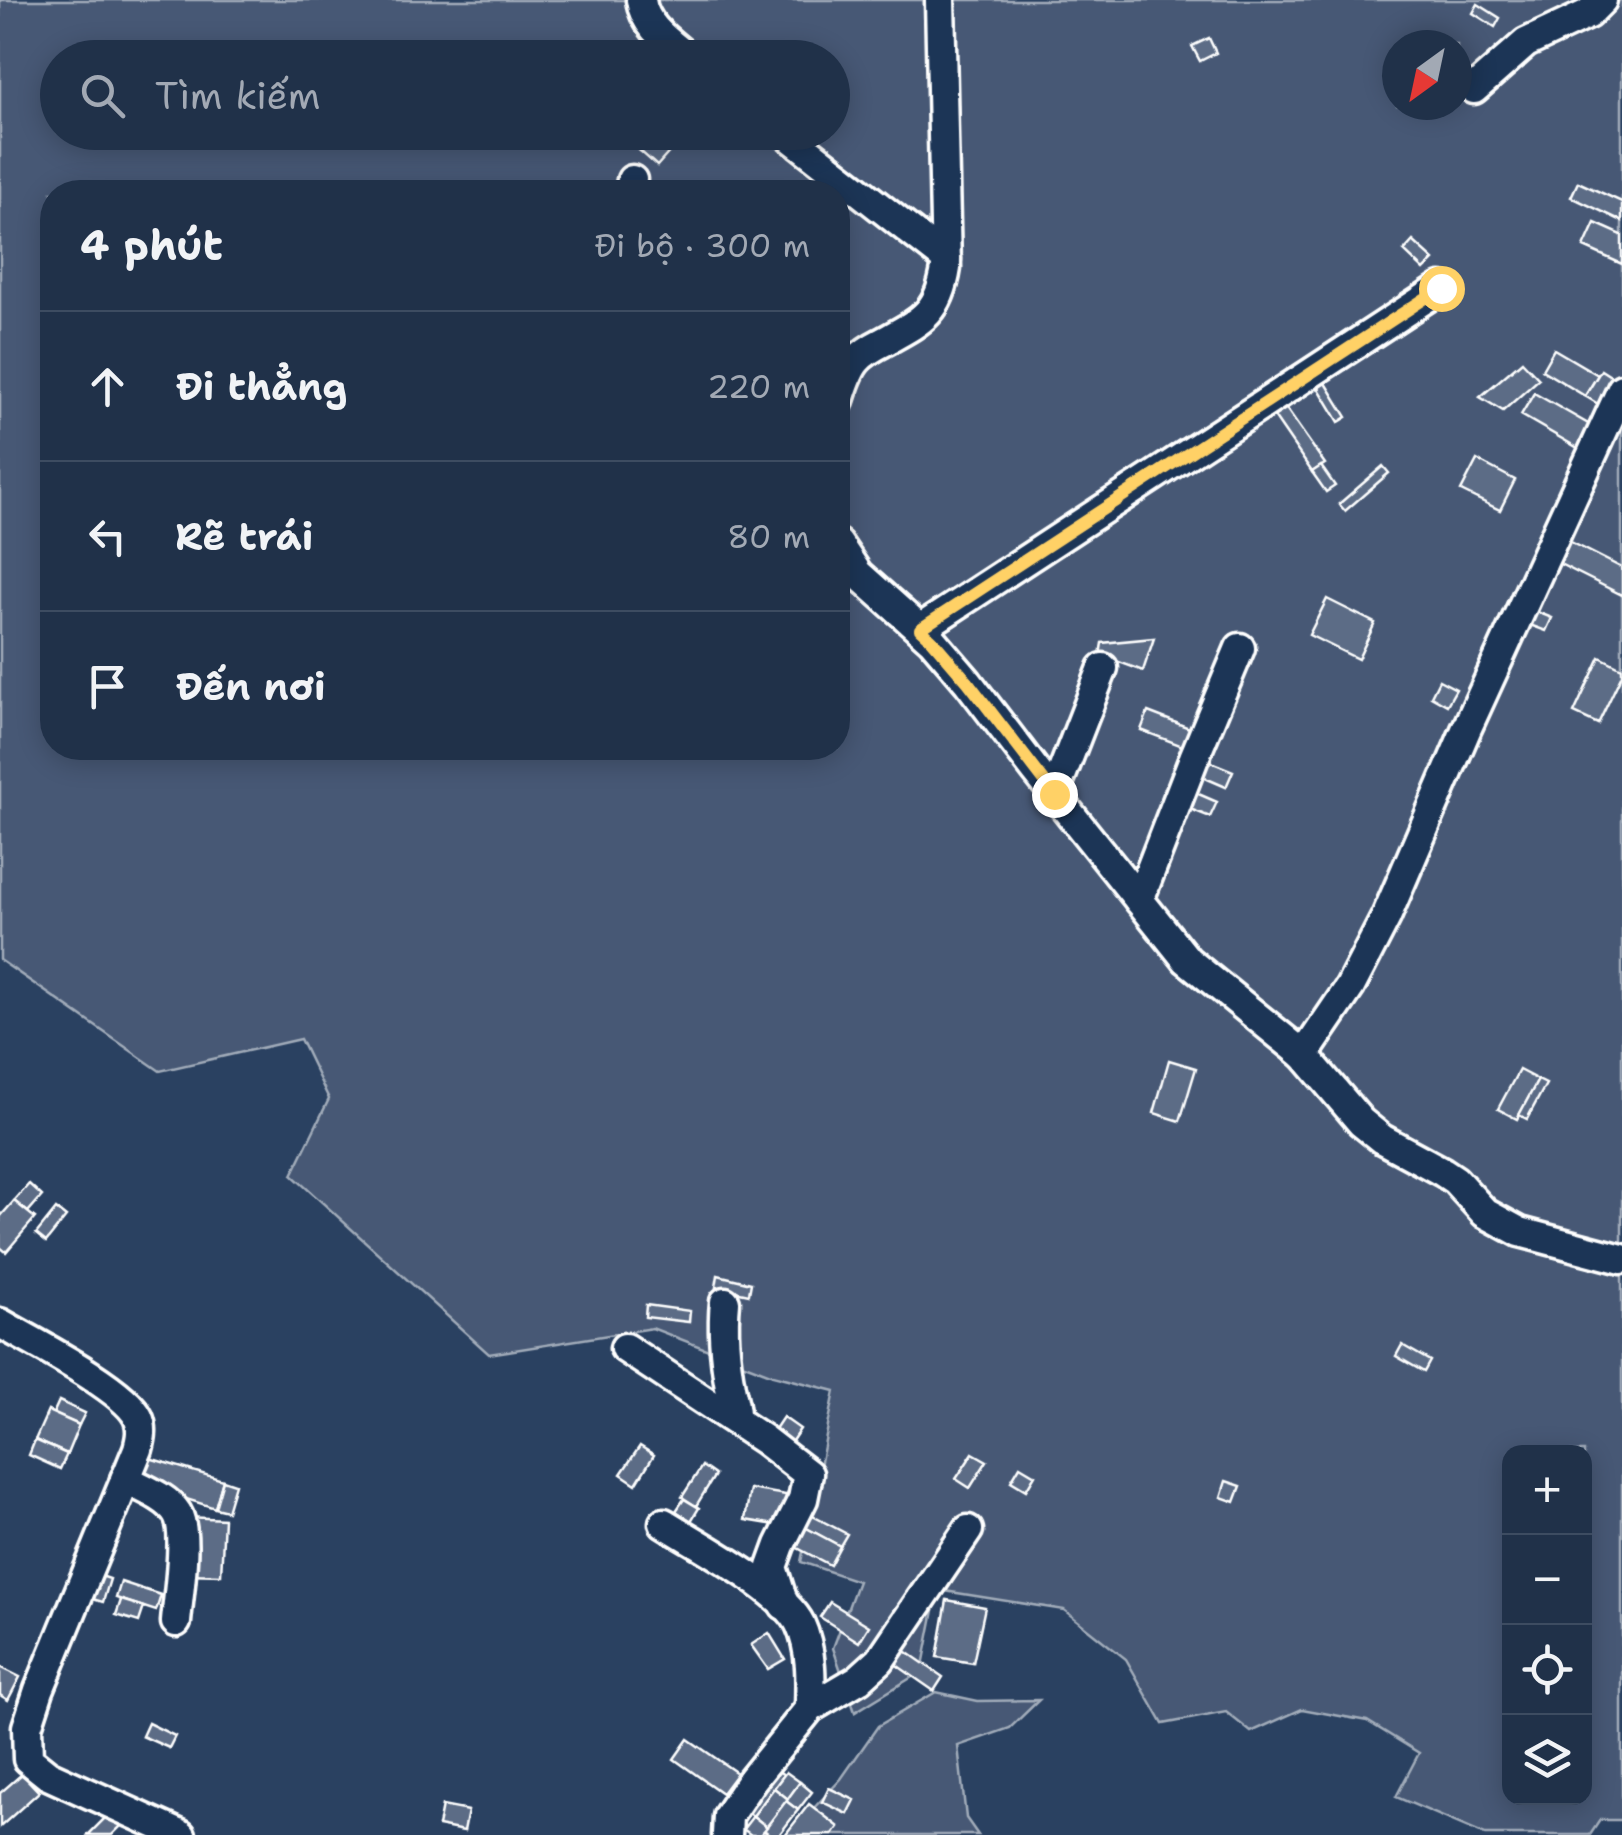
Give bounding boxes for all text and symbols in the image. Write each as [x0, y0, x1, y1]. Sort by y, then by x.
north arrow [1382, 30, 1472, 120]
search box [40, 40, 850, 150]
icon: search [75, 68, 130, 123]
text: Tìm kiếm [155, 70, 320, 121]
text: 4 phút [80, 217, 223, 273]
text: Đi bộ · 300 m [594, 224, 810, 267]
route start [1419, 266, 1465, 312]
icon: ahead [80, 359, 135, 414]
text: Đi thẳng [175, 361, 347, 412]
text: 220 m [707, 365, 810, 408]
icon: left [80, 509, 135, 564]
text: Rẽ trái [175, 511, 313, 562]
text: 80 m [727, 515, 810, 558]
icon: arrive [80, 659, 135, 714]
text: Đến nơi [175, 661, 326, 712]
route end [1032, 772, 1078, 818]
map controls [1502, 1445, 1592, 1805]
button: + [1502, 1445, 1592, 1535]
button: − [1502, 1535, 1592, 1625]
button: locate [1502, 1625, 1592, 1715]
button: layers [1502, 1715, 1592, 1805]

